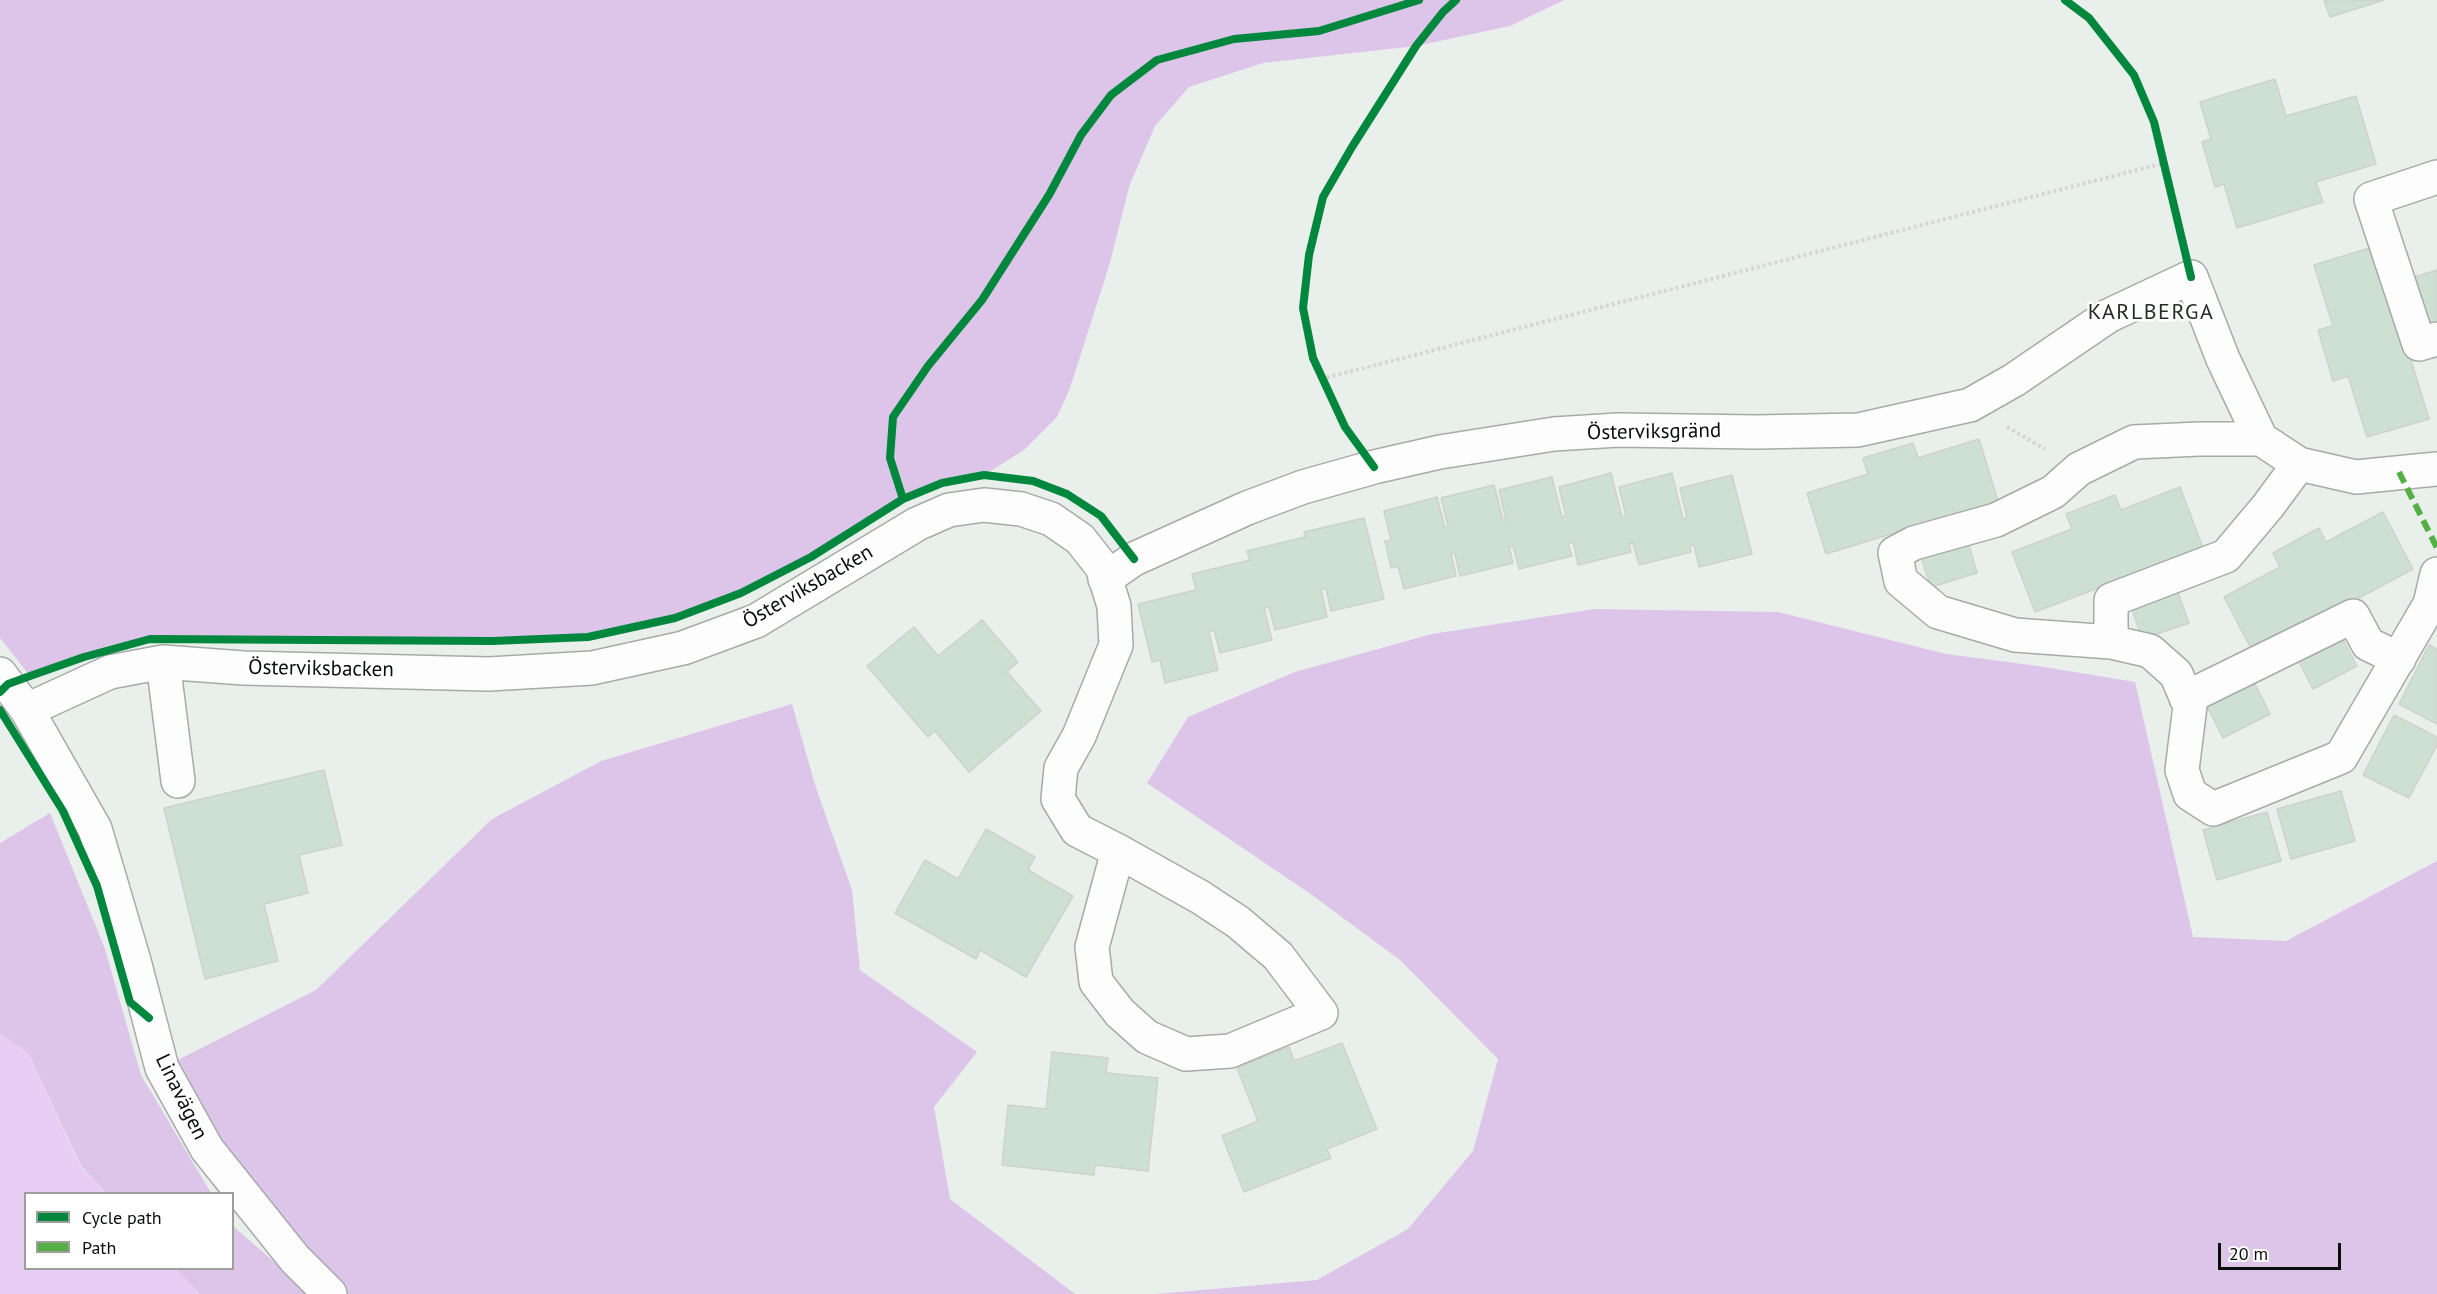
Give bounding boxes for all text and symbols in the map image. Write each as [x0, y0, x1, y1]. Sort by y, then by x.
district label: KARLBERGA [2088, 300, 2214, 326]
street label: Österviksgränd [1587, 418, 1721, 446]
street label: Österviksbacken [739, 540, 877, 634]
street label: Österviksbacken [248, 655, 394, 683]
street label: Linavägen [149, 1050, 213, 1144]
legend [24, 1192, 234, 1270]
text: Cycle path [82, 1206, 162, 1229]
scale bar [2221, 1231, 2344, 1269]
text: Path [82, 1236, 116, 1259]
text: 20 m [2229, 1242, 2268, 1265]

